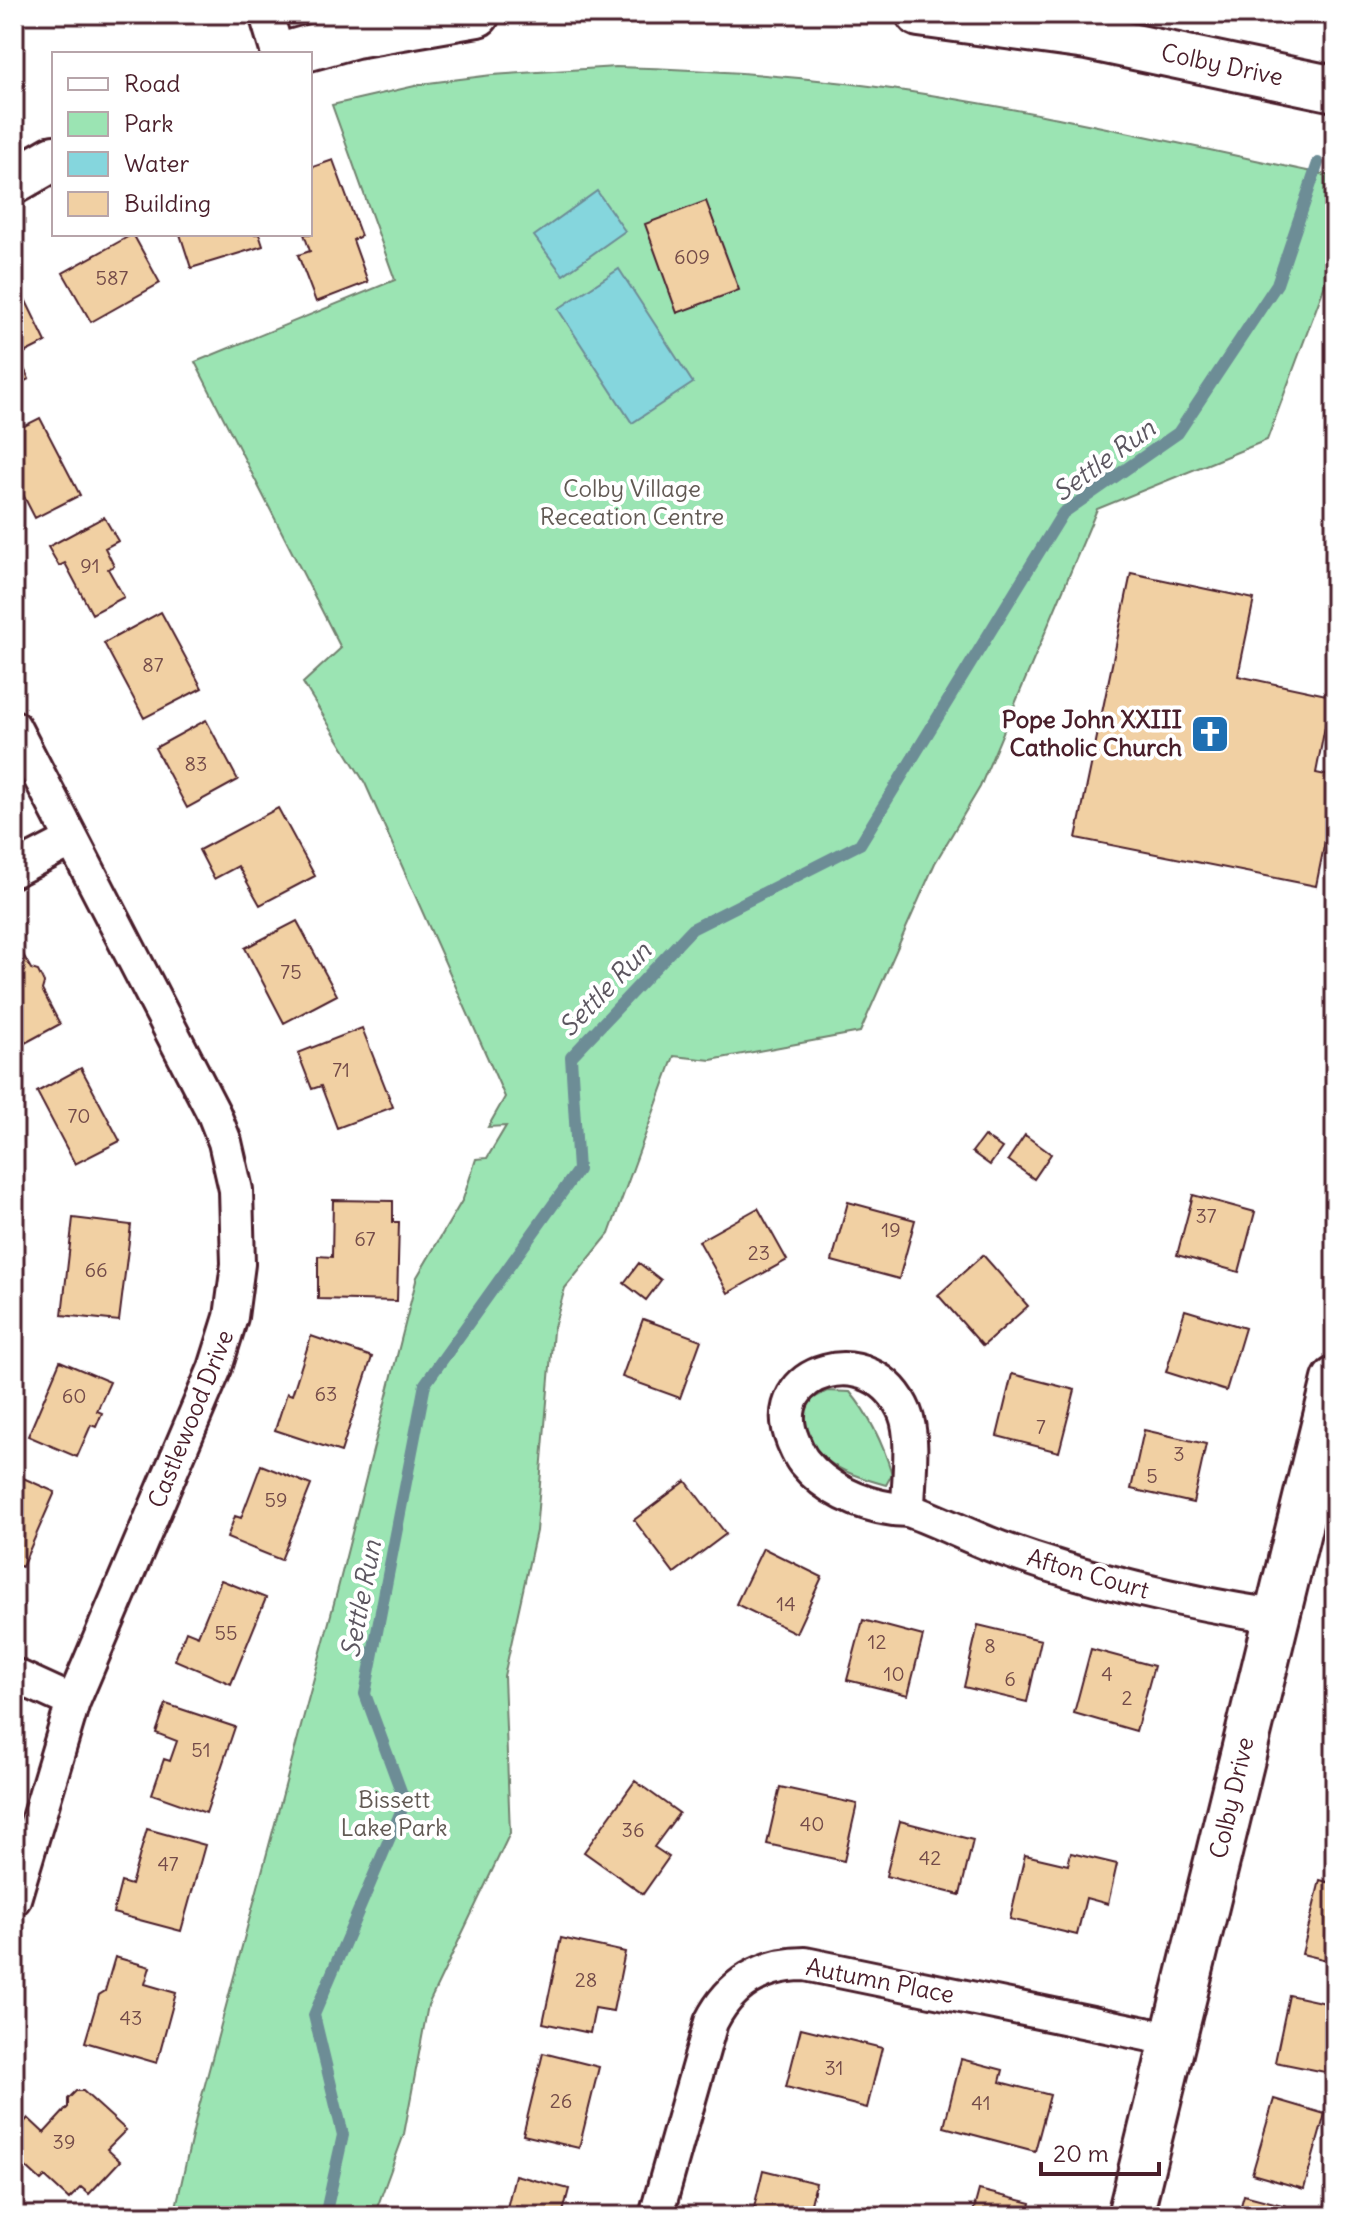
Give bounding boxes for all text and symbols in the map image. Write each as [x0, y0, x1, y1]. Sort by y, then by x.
street label: Colby Drive [1159, 36, 1286, 92]
legend [52, 52, 312, 236]
text: Road [124, 68, 180, 98]
text: Park [124, 108, 174, 138]
text: Water [124, 148, 189, 178]
text: Building [124, 188, 211, 218]
house number: 609 [674, 244, 710, 269]
house number: 587 [96, 265, 129, 290]
water label: Settle Run [1046, 411, 1162, 508]
park label: Colby Village Receation Centre [540, 473, 724, 531]
house number: 91 [80, 553, 100, 578]
house number: 87 [142, 652, 164, 677]
place label: Pope John XXIII Catholic Church [1002, 704, 1183, 762]
church icon: Pope John XXIII Catholic Church [1189, 713, 1231, 755]
house number: 83 [185, 751, 207, 776]
water label: Settle Run [552, 934, 658, 1043]
house number: 75 [280, 959, 302, 984]
house number: 71 [332, 1057, 350, 1082]
house number: 70 [68, 1103, 90, 1128]
house number: 37 [1195, 1203, 1217, 1228]
house number: 19 [881, 1217, 901, 1242]
house number: 67 [354, 1226, 376, 1251]
house number: 23 [748, 1240, 770, 1265]
house number: 66 [84, 1257, 108, 1282]
street label: Castlewood Drive [141, 1325, 239, 1512]
house number: 63 [315, 1381, 337, 1406]
house number: 60 [62, 1383, 86, 1408]
house number: 7 [1036, 1414, 1046, 1439]
house number: 3 [1173, 1441, 1185, 1466]
house number: 5 [1146, 1463, 1158, 1488]
house number: 59 [265, 1487, 288, 1512]
water label: Settle Run [333, 1537, 388, 1660]
street label: Afton Court [1024, 1541, 1153, 1605]
house number: 14 [776, 1591, 796, 1616]
house number: 55 [215, 1620, 238, 1645]
house number: 12 [868, 1629, 886, 1654]
house number: 8 [984, 1633, 996, 1658]
house number: 10 [883, 1661, 905, 1686]
house number: 4 [1101, 1661, 1113, 1686]
house number: 6 [1004, 1666, 1016, 1691]
house number: 2 [1122, 1685, 1133, 1710]
street label: Colby Drive [1202, 1734, 1260, 1861]
house number: 51 [191, 1737, 211, 1762]
park label: Bissett Lake Park [341, 1784, 447, 1842]
house number: 40 [800, 1811, 824, 1836]
house number: 36 [622, 1817, 644, 1842]
house number: 42 [919, 1845, 941, 1870]
house number: 47 [157, 1851, 179, 1876]
street label: Autumn Place [804, 1951, 957, 2009]
house number: 28 [575, 1967, 597, 1992]
house number: 43 [120, 2005, 142, 2030]
house number: 31 [824, 2055, 844, 2080]
house number: 26 [550, 2088, 572, 2113]
house number: 41 [971, 2090, 991, 2115]
scale bar [1041, 2126, 1159, 2176]
house number: 39 [53, 2129, 75, 2154]
text: 20 m [1053, 2138, 1109, 2168]

